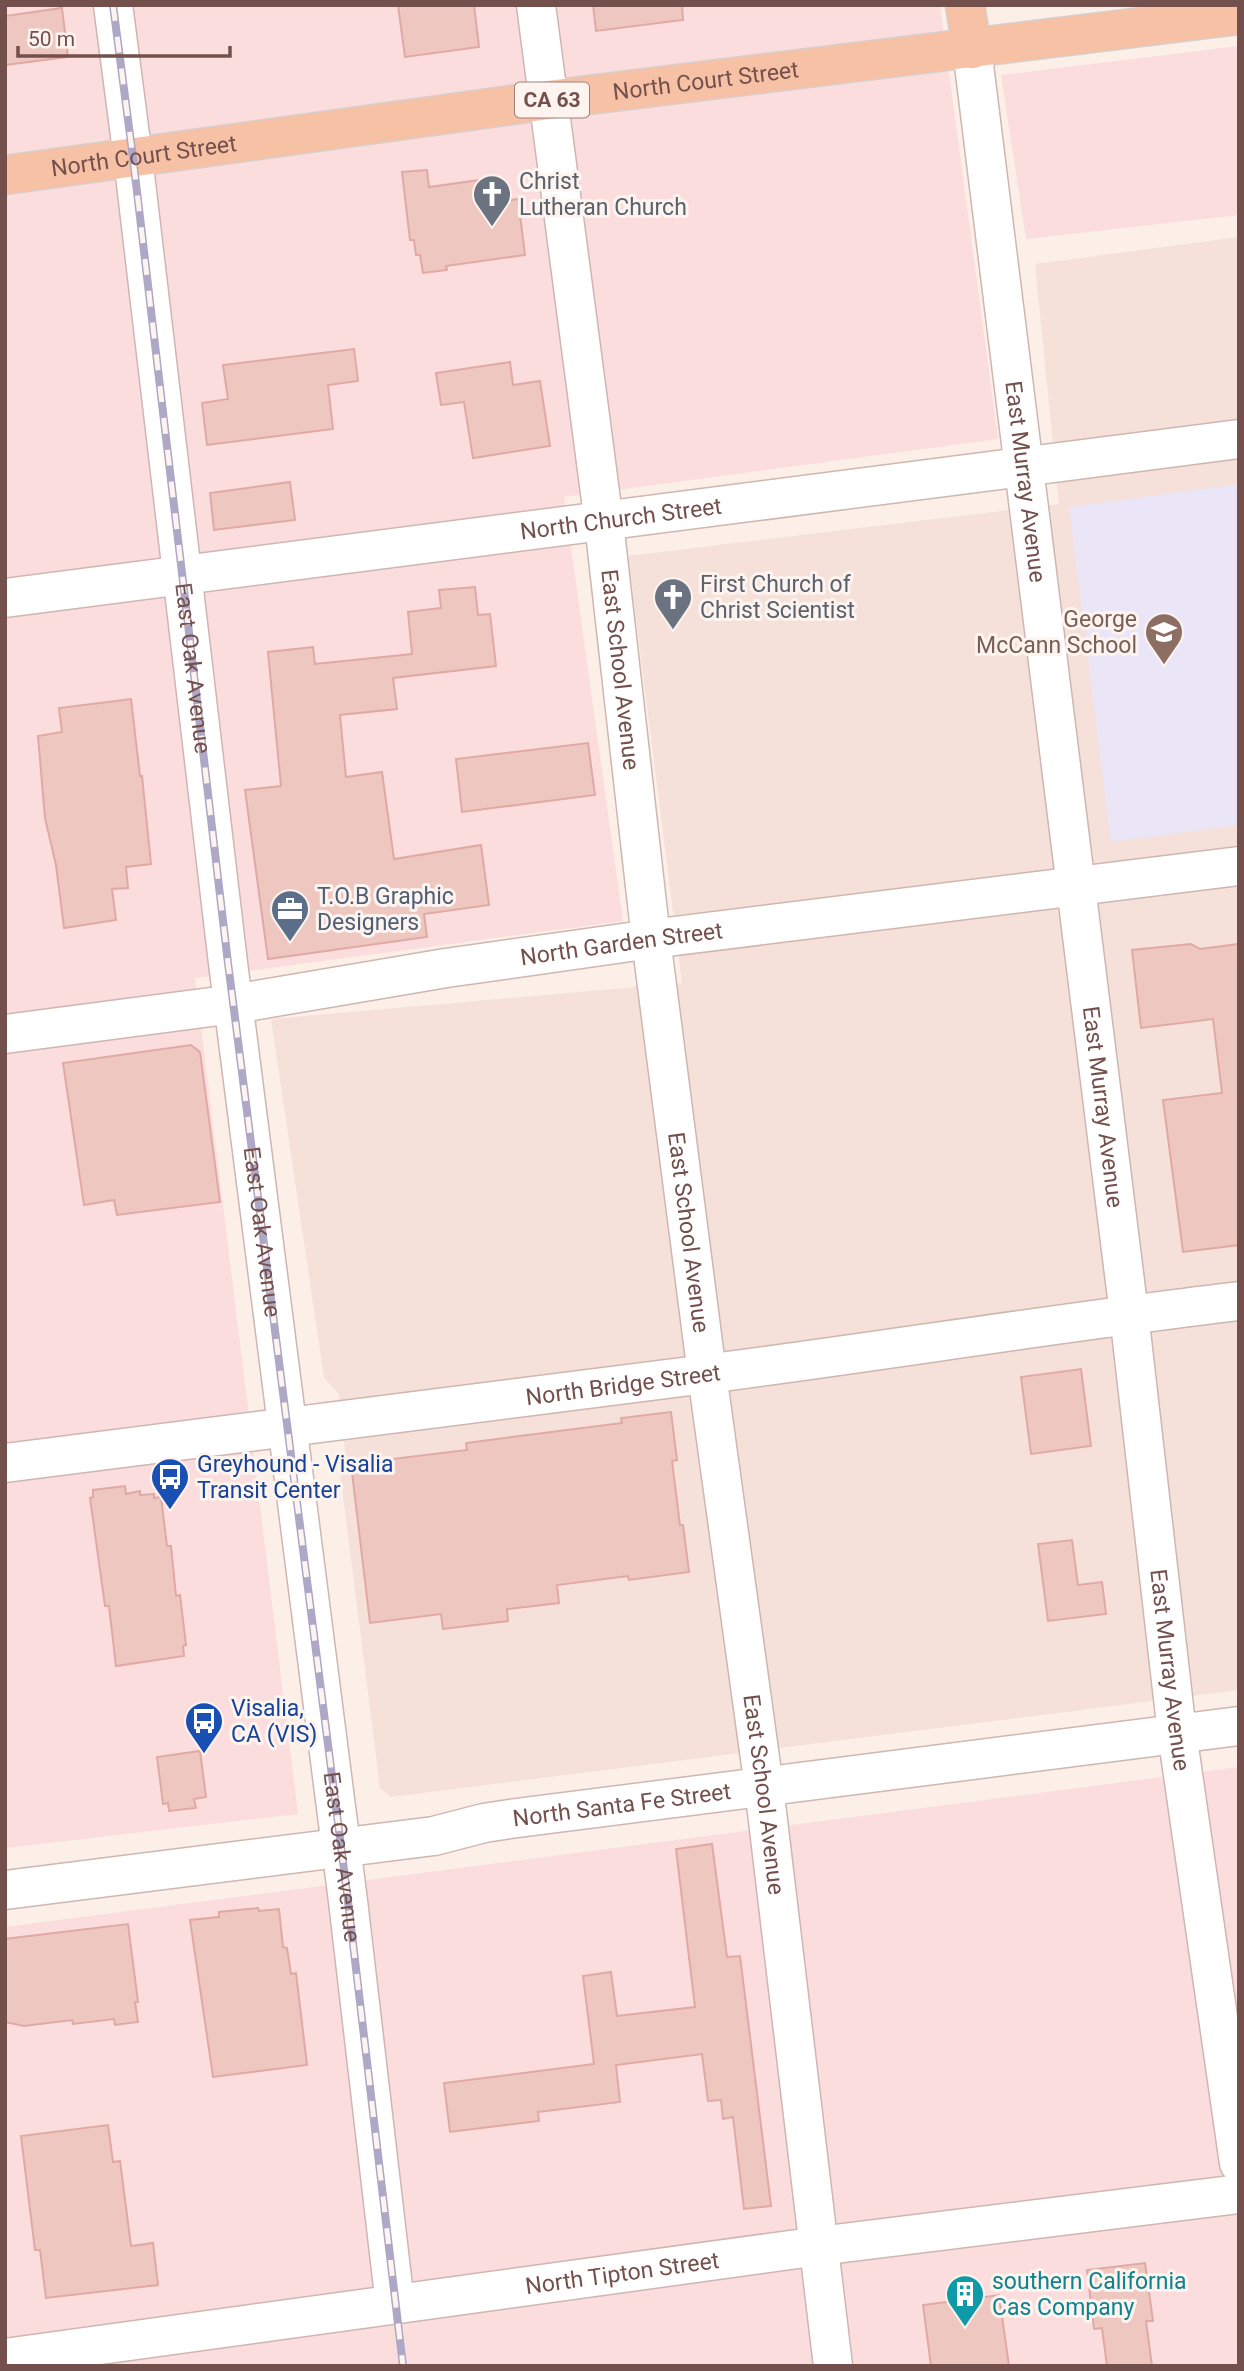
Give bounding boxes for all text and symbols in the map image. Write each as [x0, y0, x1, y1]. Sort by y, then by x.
scale bar [18, 14, 229, 58]
text: 50 m [28, 27, 75, 51]
street label: North Court Street [611, 56, 800, 105]
road number: CA 63 [515, 82, 589, 118]
street label: North Court Street [49, 130, 238, 182]
place label: Christ Lutheran Church [519, 168, 687, 221]
church icon: Christ Lutheran Church [471, 173, 513, 228]
street label: East Murray Avenue [1000, 379, 1052, 584]
street label: North Church Street [519, 492, 723, 545]
street label: East School Avenue [596, 568, 645, 771]
place label: First Church of Christ Scientist [700, 571, 855, 624]
church icon: First Church of Christ Scientist [652, 576, 694, 631]
street label: East Oak Avenue [170, 581, 217, 755]
place label: George McCann School [976, 606, 1137, 659]
school or university icon: George McCann School [1143, 611, 1185, 666]
place label: T.O.B Graphic Designers [317, 883, 454, 936]
office icon: T.O.B Graphic Designers [269, 888, 311, 943]
street label: North Garden Street [518, 917, 724, 971]
street label: East Murray Avenue [1077, 1005, 1129, 1209]
street label: East School Avenue [663, 1131, 715, 1334]
street label: East Oak Avenue [238, 1145, 287, 1319]
street label: North Bridge Street [524, 1359, 722, 1411]
place label: Greyhound - Visalia Transit Center [197, 1451, 393, 1504]
bus stop icon: Greyhound - Visalia Transit Center [149, 1456, 191, 1511]
street label: East Murray Avenue [1145, 1568, 1196, 1773]
street label: East School Avenue [738, 1692, 790, 1896]
place label: Visalia, CA (VIS) [231, 1695, 317, 1748]
bus stop icon: Visalia, CA (VIS) [183, 1700, 225, 1755]
street label: East Oak Avenue [318, 1770, 366, 1944]
street label: North Santa Fe Street [511, 1777, 732, 1832]
street label: North Tipton Street [524, 2246, 721, 2300]
place label: southern California Cas Company [992, 2268, 1187, 2321]
building icon: southern California Cas Company [944, 2273, 986, 2328]

